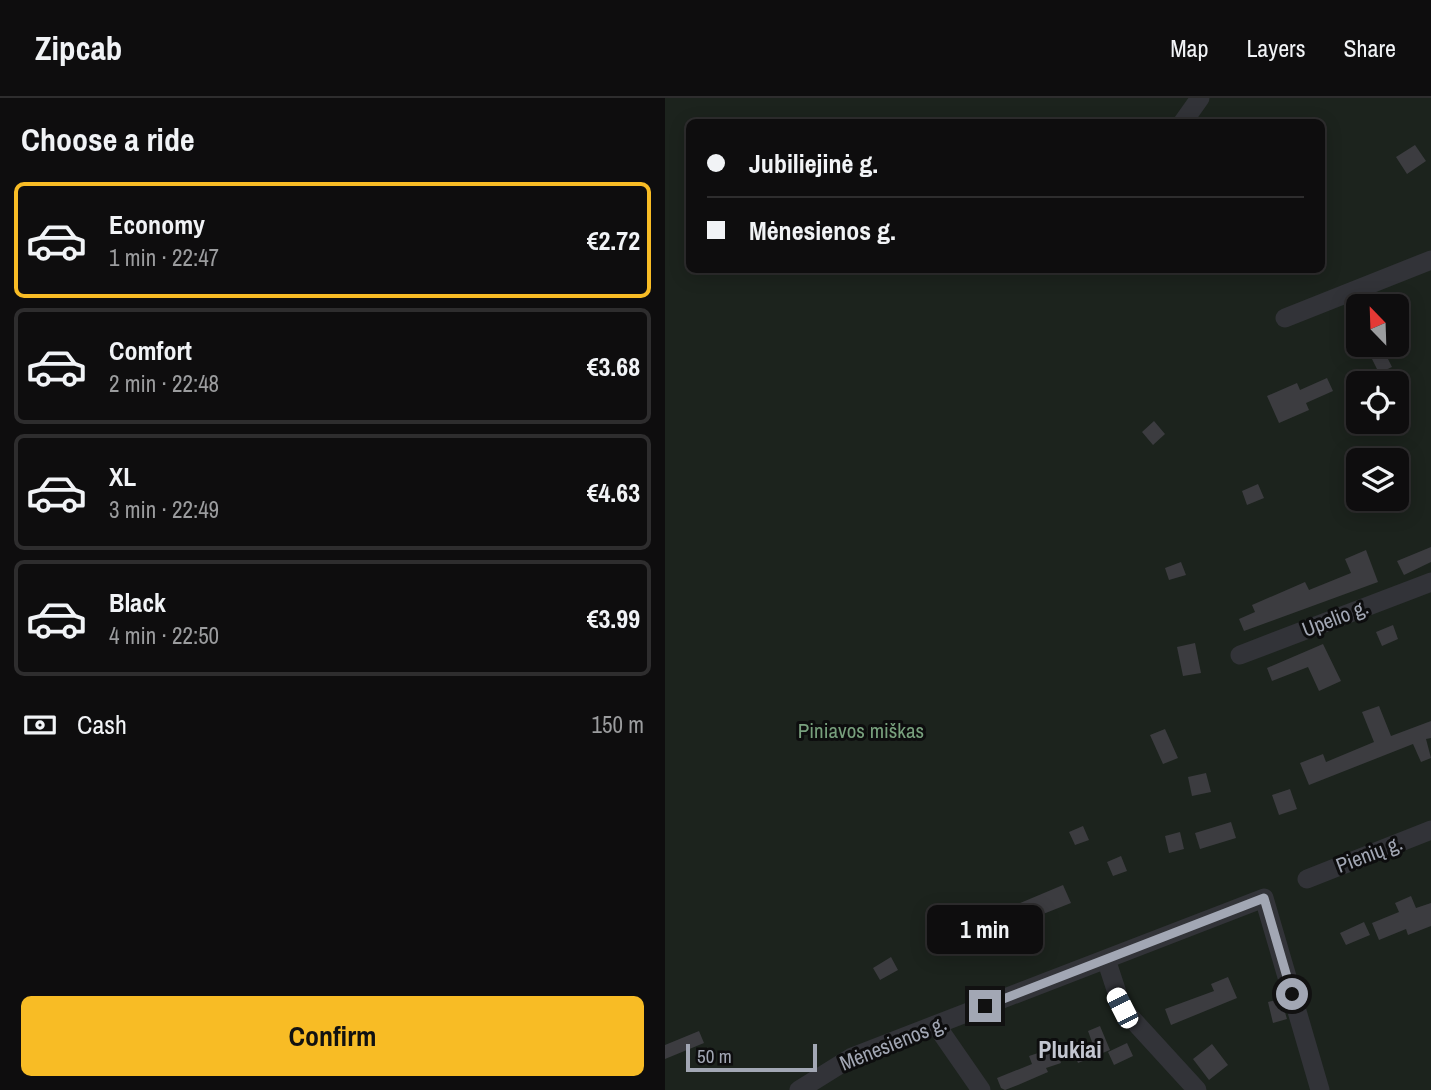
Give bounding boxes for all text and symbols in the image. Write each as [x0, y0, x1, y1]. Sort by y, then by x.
text: Zipcab [35, 26, 122, 70]
text: Map [1170, 32, 1208, 64]
text: Layers [1246, 32, 1305, 64]
text: Share [1343, 32, 1396, 64]
text: Choose a ride [21, 118, 195, 161]
text: Jubiliejinė g. [749, 146, 878, 181]
text: Economy [109, 207, 205, 242]
icon: car [25, 209, 88, 272]
text: Mėnesienos g. [749, 213, 896, 248]
text: €2.72 [587, 223, 640, 258]
text: 1 min · 22:47 [109, 242, 219, 273]
north arrow [1346, 294, 1409, 357]
map controls [1346, 294, 1409, 511]
text: Comfort [109, 333, 192, 368]
icon: car [25, 335, 88, 398]
text: €3.68 [587, 349, 640, 384]
text: 2 min · 22:48 [109, 368, 219, 399]
button: locate [1346, 371, 1409, 434]
button: layers [1346, 448, 1409, 511]
text: XL [109, 459, 136, 494]
icon: car [25, 461, 88, 524]
text: €4.63 [587, 475, 640, 510]
text: 3 min · 22:49 [109, 494, 219, 525]
text: Black [109, 585, 166, 620]
icon: car [25, 587, 88, 650]
street label: Upelio g. [1298, 592, 1372, 644]
text: €3.99 [587, 601, 640, 636]
text: 4 min · 22:50 [109, 620, 219, 651]
icon: cash [21, 706, 59, 744]
text: Cash [77, 707, 127, 742]
text: 150 m [592, 709, 644, 740]
park label: Piniavos miškas [798, 716, 924, 745]
street label: Pienių g. [1332, 828, 1406, 880]
callout: 1 min [927, 904, 1043, 954]
text: 1 min [960, 914, 1010, 945]
route start [1276, 978, 1308, 1010]
car [1104, 985, 1141, 1031]
route end [969, 990, 1001, 1022]
button: Confirm [21, 996, 644, 1076]
street label: Mėnesienos g. [835, 1008, 951, 1078]
district label: Plukiai [1038, 1033, 1102, 1065]
scale bar [686, 1041, 817, 1073]
text: 50 m [697, 1043, 732, 1069]

